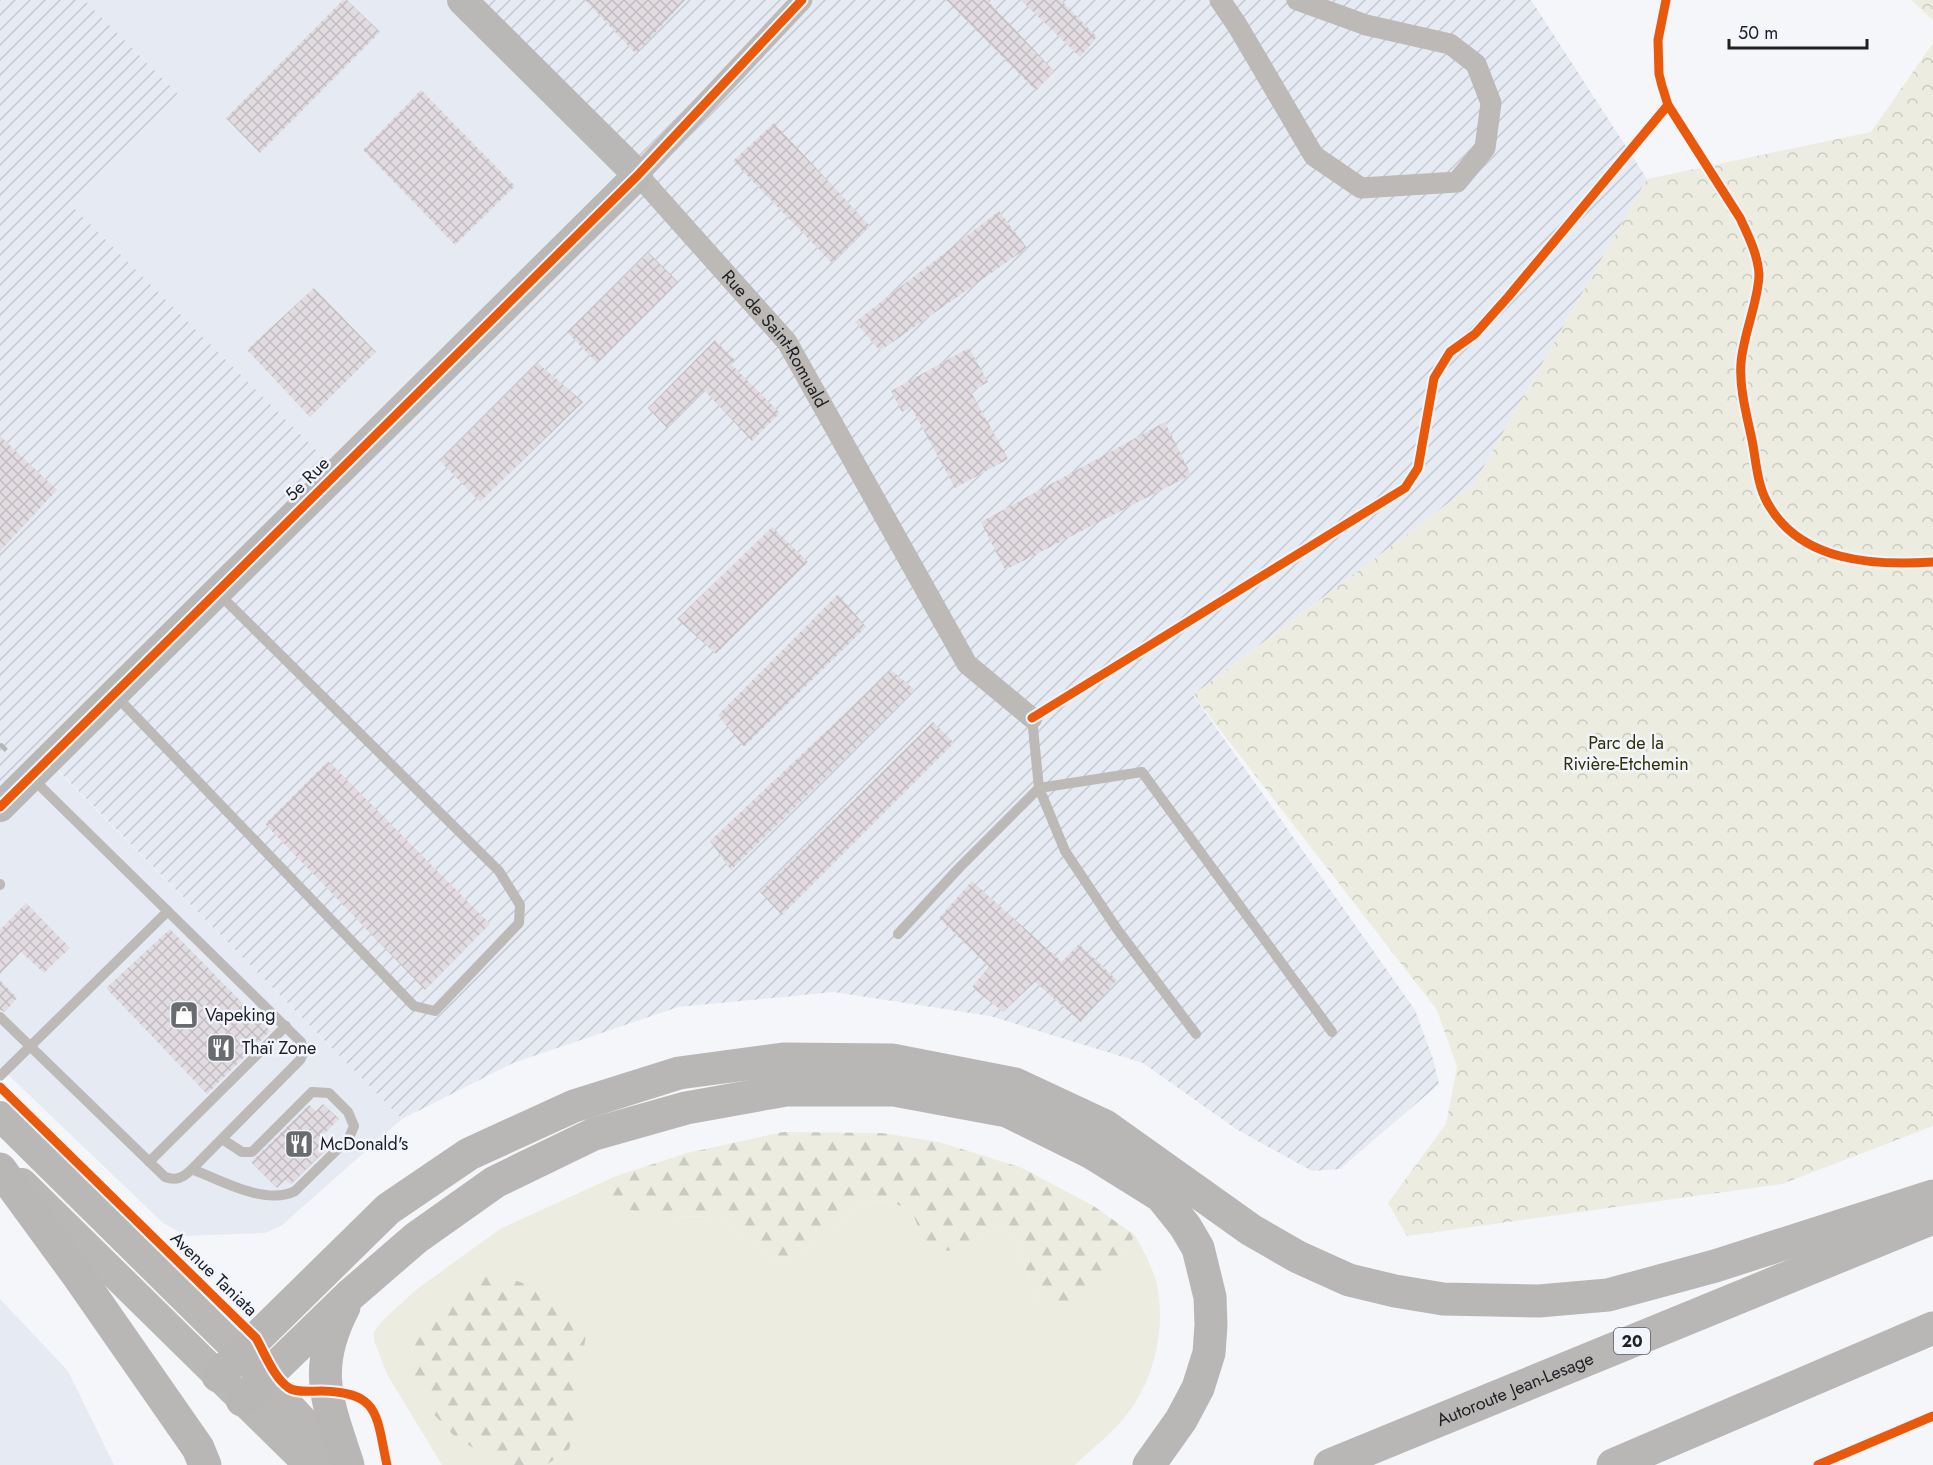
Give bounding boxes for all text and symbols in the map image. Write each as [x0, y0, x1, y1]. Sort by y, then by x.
scale bar [1729, 12, 1867, 50]
text: 50 m [1738, 20, 1778, 46]
street label: Rue de Saint-Romuald [715, 264, 834, 413]
street label: 5e Rue [279, 451, 335, 507]
park label: Parc de la Rivière-Etchemin [1563, 730, 1689, 777]
shop icon: Vapeking [168, 999, 200, 1031]
place label: Vapeking [205, 1002, 276, 1028]
restaurant icon: Thaï Zone [205, 1032, 237, 1064]
place label: Thaï Zone [242, 1035, 316, 1061]
restaurant icon: McDonald's [283, 1128, 315, 1160]
place label: McDonald's [320, 1131, 408, 1157]
street label: Avenue Taniata [165, 1226, 263, 1322]
road number: 20 [1614, 1328, 1650, 1354]
street label: Autoroute Jean-Lesage [1433, 1345, 1598, 1433]

